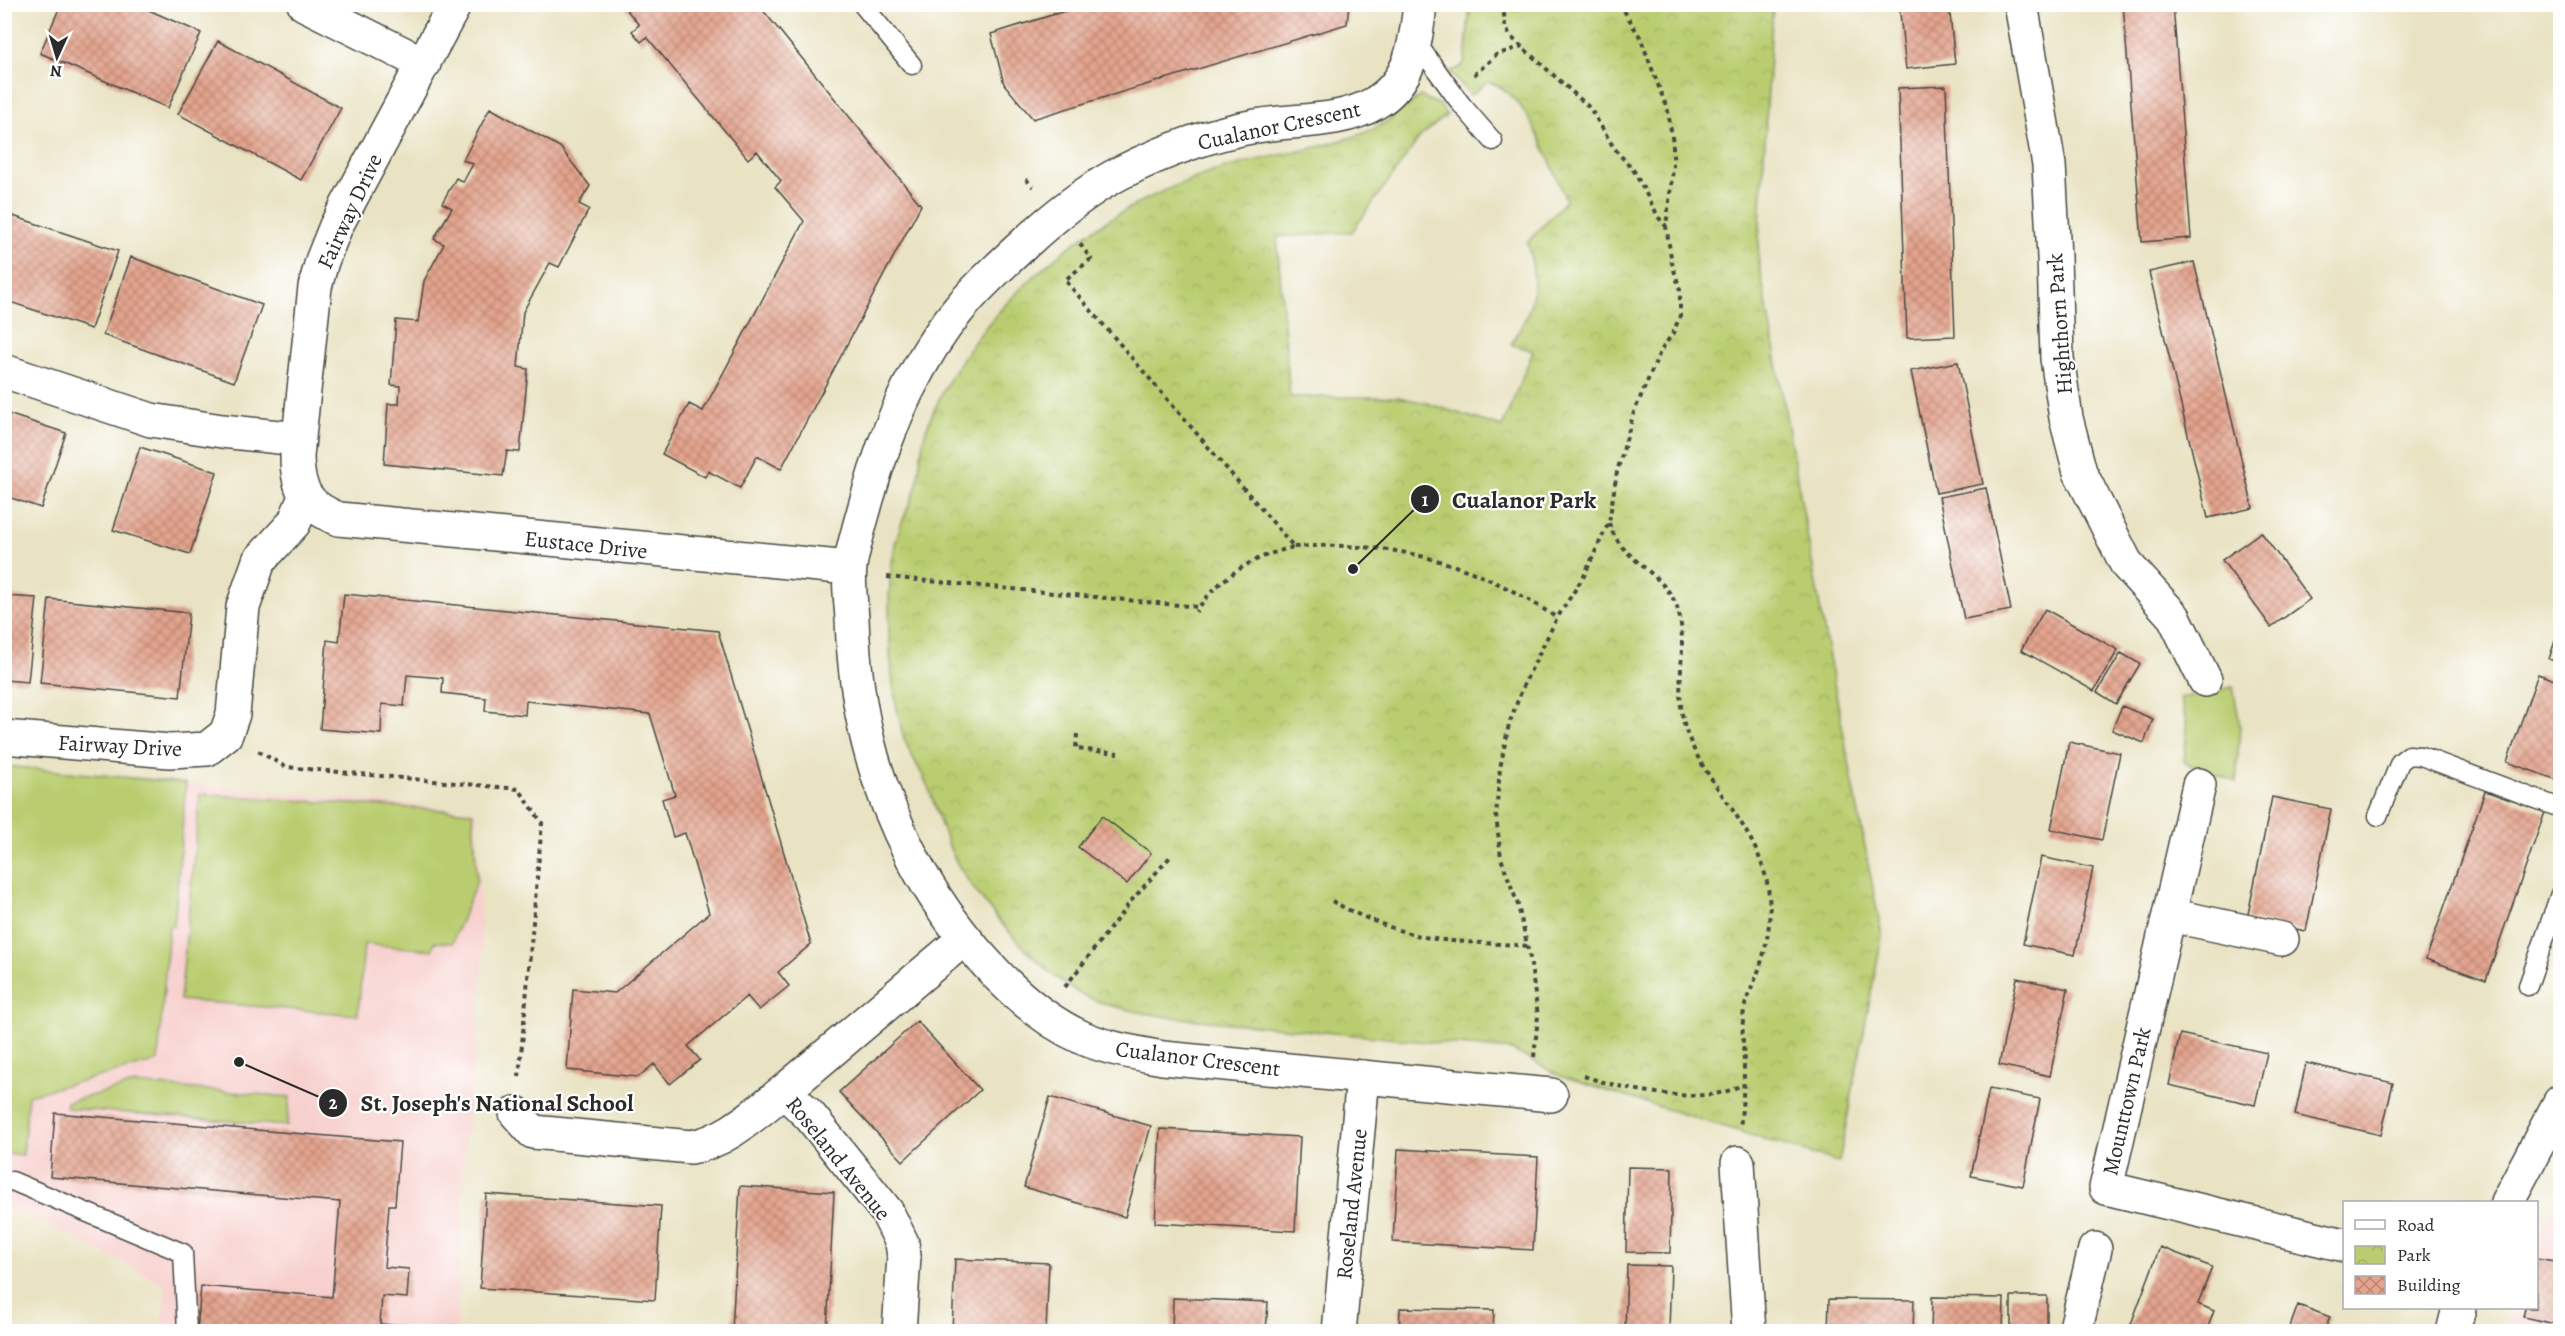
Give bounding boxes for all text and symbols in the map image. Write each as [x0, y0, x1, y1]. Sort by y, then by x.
north arrow [27, 27, 87, 87]
text: N [49, 60, 63, 82]
street label: Cualanor Crescent [1195, 94, 1363, 158]
street label: Fairway Drive [310, 149, 390, 274]
street label: Highthorn Park [2040, 252, 2080, 396]
callout: Cualanor Park [1410, 478, 1608, 520]
text: Cualanor Park [1452, 484, 1597, 516]
text: 1 [1422, 488, 1429, 512]
street label: Eustace Drive [523, 524, 649, 566]
street label: Fairway Drive [57, 728, 183, 764]
street label: Mounttown Park [2095, 1024, 2159, 1178]
street label: Cualanor Crescent [1114, 1034, 1282, 1084]
callout: St. Joseph's National School [318, 1082, 646, 1124]
text: St. Joseph's National School [361, 1087, 634, 1119]
street label: Roseland Avenue [779, 1090, 898, 1227]
text: 2 [329, 1091, 338, 1115]
street label: Roseland Avenue [1329, 1127, 1375, 1281]
legend [2343, 1201, 2538, 1309]
text: Road [2397, 1213, 2435, 1237]
text: Park [2397, 1243, 2431, 1267]
text: Building [2397, 1273, 2461, 1297]

